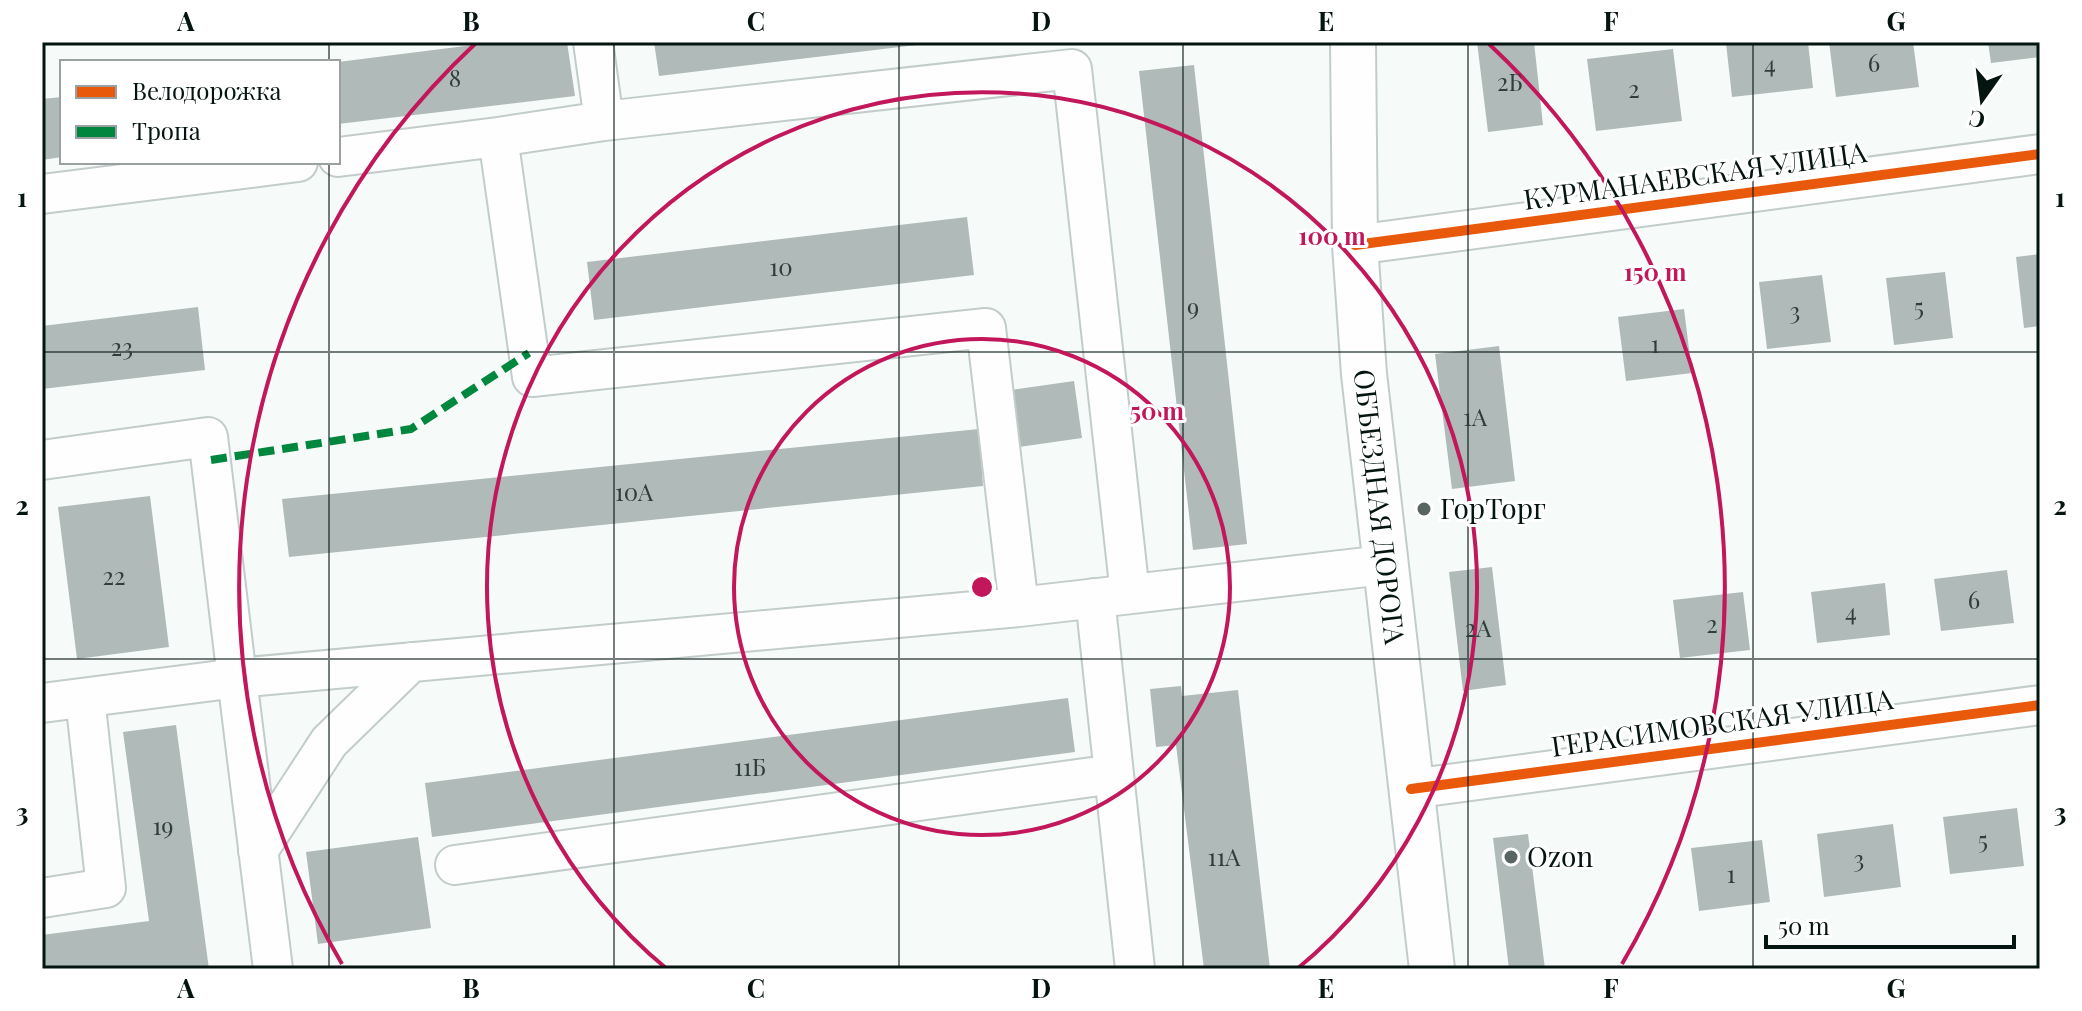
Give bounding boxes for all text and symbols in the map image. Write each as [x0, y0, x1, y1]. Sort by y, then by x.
text: A [176, 3, 195, 38]
text: B [462, 3, 480, 38]
text: C [747, 3, 765, 38]
text: D [1031, 3, 1051, 38]
text: E [1318, 3, 1334, 38]
text: F [1603, 3, 1619, 38]
text: G [1886, 3, 1906, 38]
house number: 6 [1868, 46, 1880, 78]
house number: 4 [1764, 47, 1776, 79]
legend [60, 60, 340, 164]
north arrow [1942, 60, 2022, 140]
house number: 8 [449, 61, 461, 93]
house number: 2Б [1497, 65, 1523, 97]
house number: 2 [1628, 72, 1640, 104]
text: Велодорожка [132, 74, 282, 106]
text: С [1966, 104, 1988, 137]
text: Тропа [132, 114, 201, 146]
street label: КУРМАНАЕВСКАЯ УЛИЦА [1521, 132, 1869, 217]
text: 1 [17, 179, 27, 214]
text: 1 [2055, 179, 2065, 214]
text: 100 m [1298, 219, 1366, 251]
house number: 10 [769, 250, 793, 282]
text: 150 m [1624, 255, 1687, 287]
house number: 9 [1187, 290, 1199, 322]
house number: 5 [1914, 290, 1924, 322]
house number: 3 [1790, 294, 1800, 326]
house number: 1 [1651, 327, 1660, 359]
house number: 23 [111, 330, 133, 362]
street label: ОБЪЕЗДНАЯ ДОРОГА [1347, 367, 1415, 647]
text: 50 m [1130, 394, 1184, 426]
house number: 1А [1463, 400, 1488, 432]
house number: 10А [615, 475, 654, 507]
text: 2 [15, 487, 29, 522]
text: 2 [2053, 487, 2067, 522]
place label: ГорТорг [1440, 489, 1546, 526]
marker: ГорТорг [1415, 500, 1433, 518]
house number: 22 [103, 559, 126, 591]
centre of rings [968, 573, 996, 601]
house number: 6 [1968, 583, 1980, 615]
house number: 4 [1845, 595, 1857, 627]
house number: 2 [1706, 607, 1718, 639]
house number: 2А [1465, 611, 1492, 643]
street label: ГЕРАСИМОВСКАЯ УЛИЦА [1548, 679, 1895, 764]
house number: 11Б [734, 750, 766, 782]
text: 3 [16, 794, 28, 829]
text: 3 [2054, 794, 2066, 829]
house number: 19 [152, 809, 174, 841]
house number: 5 [1978, 823, 1988, 855]
place label: Ozon [1527, 837, 1593, 874]
house number: 11А [1208, 840, 1241, 872]
house number: 3 [1854, 842, 1864, 874]
marker: Ozon [1502, 848, 1520, 866]
house number: 1 [1727, 857, 1736, 889]
scale bar [1766, 899, 2014, 949]
text: 50 m [1778, 909, 1830, 941]
text: A [176, 970, 195, 1005]
text: B [462, 970, 480, 1005]
text: C [747, 970, 765, 1005]
text: D [1031, 970, 1051, 1005]
text: E [1318, 970, 1334, 1005]
text: F [1603, 970, 1619, 1005]
text: G [1886, 970, 1906, 1005]

